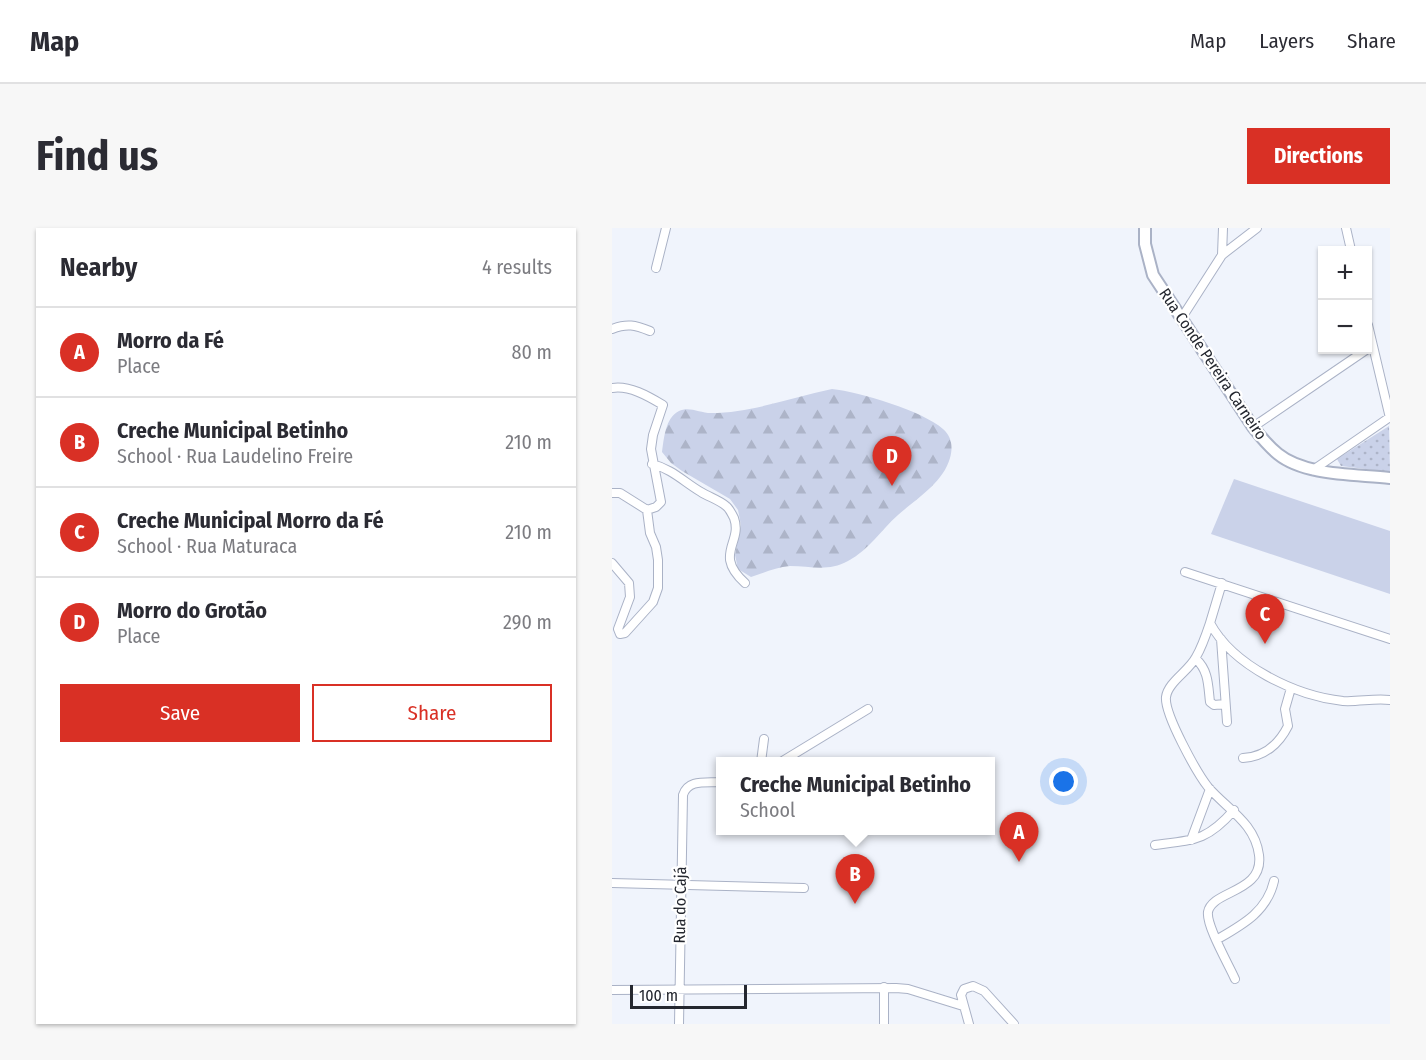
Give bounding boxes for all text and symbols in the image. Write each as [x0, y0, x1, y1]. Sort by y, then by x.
text: Map [30, 25, 79, 58]
text: Map [1190, 28, 1226, 54]
text: Layers [1259, 28, 1314, 54]
text: Share [1347, 28, 1396, 54]
button: Directions [1247, 128, 1390, 184]
text: Find us [36, 131, 158, 181]
map controls [1318, 246, 1372, 354]
button: + [1318, 246, 1372, 300]
text: Nearby [60, 252, 137, 283]
text: 4 results [482, 255, 552, 279]
street label: Rua Conde Pereira Carneiro [1155, 285, 1271, 443]
button: − [1318, 300, 1372, 354]
text: Morro da Fé [117, 327, 224, 354]
text: A [74, 340, 85, 364]
text: 80 m [512, 340, 552, 364]
text: Place [117, 354, 160, 378]
text: Creche Municipal Betinho [117, 417, 348, 444]
text: B [74, 430, 85, 454]
text: 210 m [505, 430, 552, 454]
pin: D [872, 436, 912, 486]
text: School · Rua Laudelino Freire [117, 444, 353, 468]
text: Creche Municipal Morro da Fé [117, 507, 384, 534]
text: C [74, 520, 85, 544]
text: 210 m [505, 520, 552, 544]
text: School · Rua Maturaca [117, 534, 297, 558]
pin: C [1246, 594, 1284, 644]
text: Morro do Grotão [117, 597, 267, 624]
text: D [74, 610, 85, 634]
text: 290 m [503, 610, 552, 634]
text: Place [117, 624, 160, 648]
button: Save [60, 684, 300, 742]
button: Share [312, 684, 552, 742]
popup [716, 757, 995, 835]
your location [1049, 767, 1078, 796]
text: Creche Municipal Betinho [740, 771, 971, 798]
text: School [740, 798, 795, 822]
pin: A [1000, 812, 1038, 862]
pin: B [836, 854, 874, 904]
street label: Rua do Cajá [670, 866, 690, 944]
scale bar [630, 982, 747, 1010]
text: 100 m [639, 986, 678, 1005]

